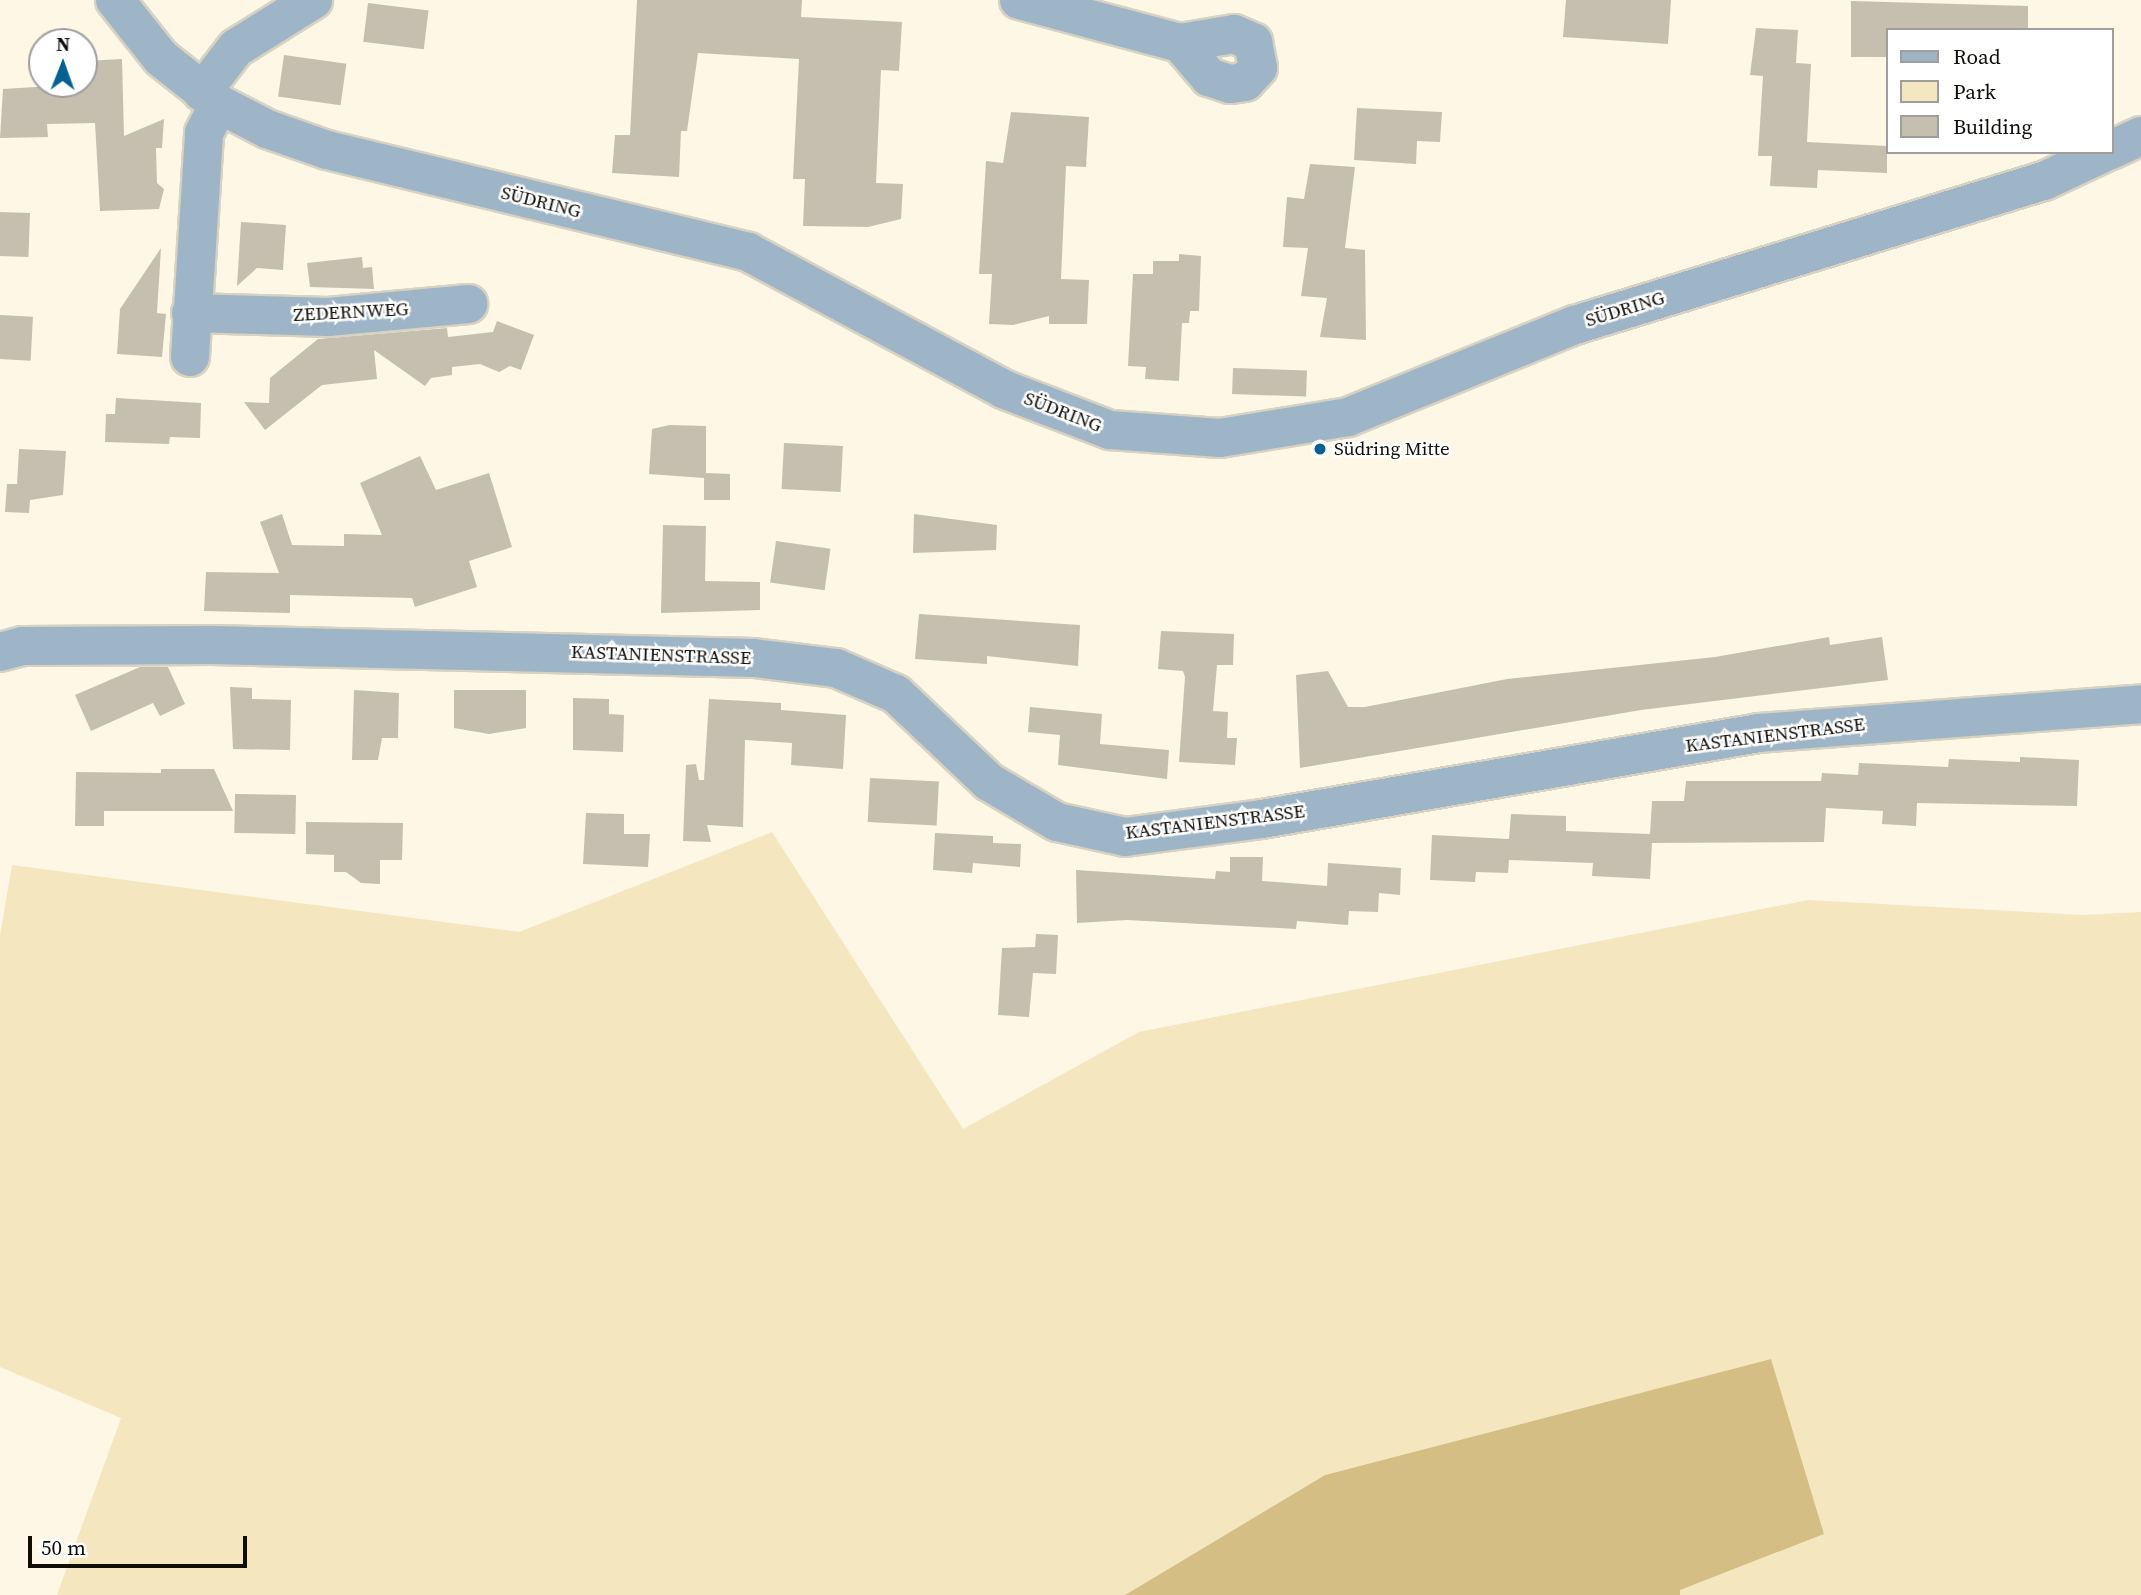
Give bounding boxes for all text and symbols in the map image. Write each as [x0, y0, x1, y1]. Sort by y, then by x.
north arrow [28, 28, 98, 98]
legend [1885, 28, 2113, 154]
text: N [56, 31, 70, 57]
text: Road [1953, 42, 2001, 71]
text: Park [1953, 77, 1996, 106]
text: Building [1953, 112, 2032, 141]
street label: SÜDRING [499, 181, 583, 223]
street label: SÜDRING [1583, 286, 1667, 332]
street label: ZEDERNWEG [293, 298, 409, 326]
street label: SÜDRING [1021, 387, 1105, 437]
place label: Südring Mitte [1334, 438, 1450, 460]
marker: Südring Mitte [1312, 441, 1328, 457]
street label: KASTANIENSTRASSE [570, 640, 752, 670]
street label: KASTANIENSTRASSE [1684, 713, 1866, 757]
street label: KASTANIENSTRASSE [1124, 800, 1306, 844]
scale bar [32, 1522, 250, 1566]
text: 50 m [41, 1533, 86, 1562]

